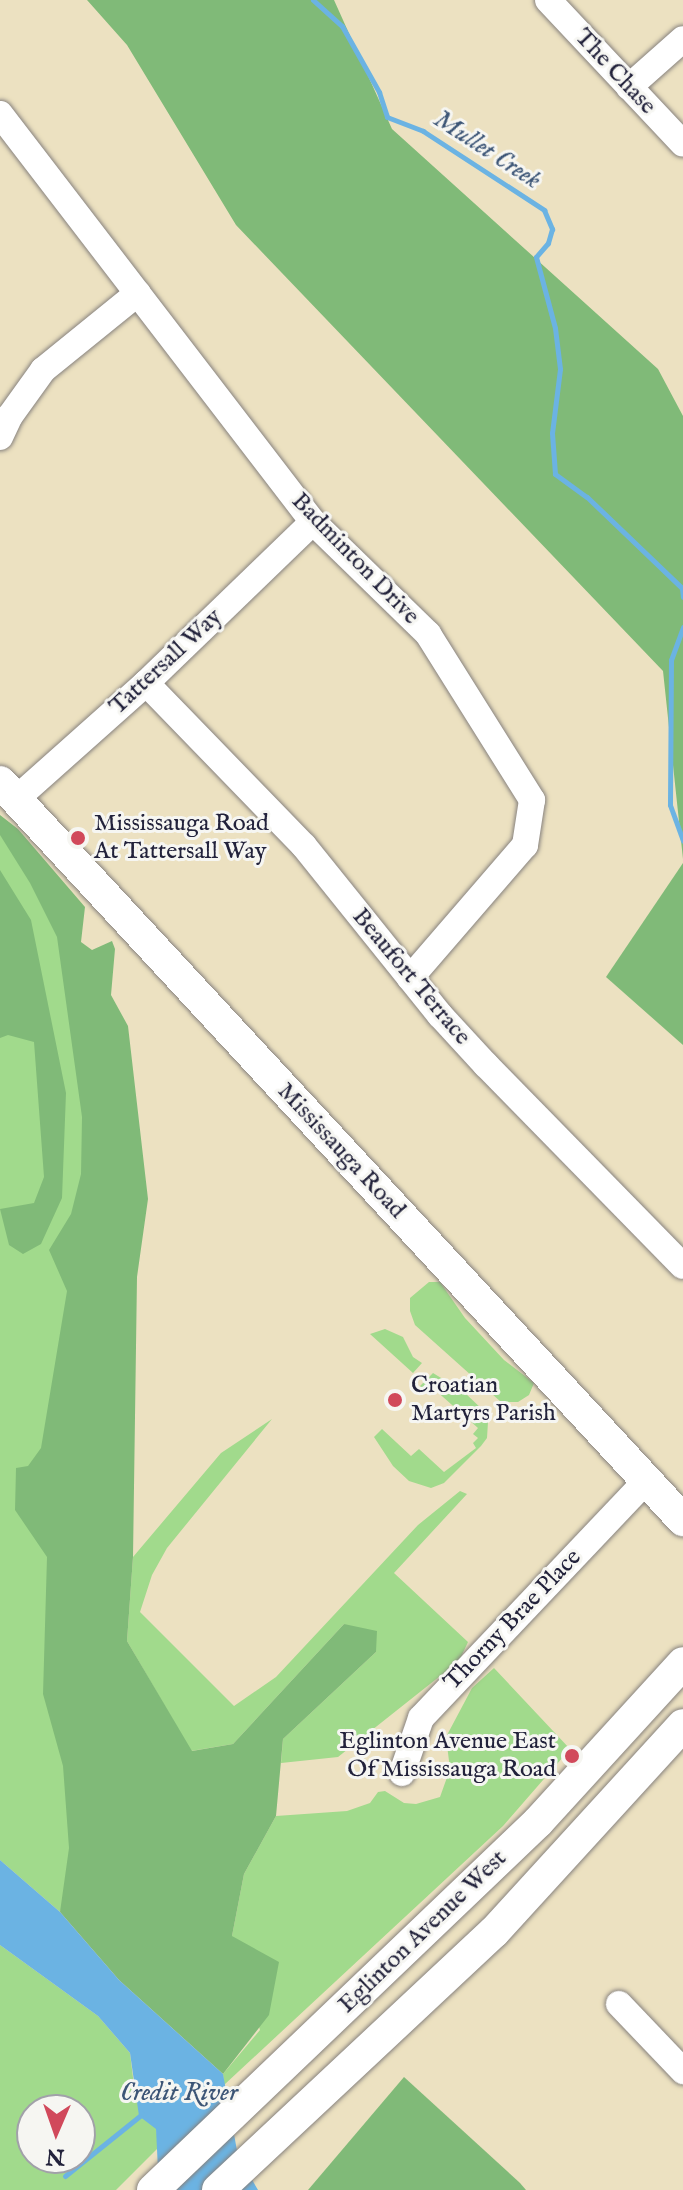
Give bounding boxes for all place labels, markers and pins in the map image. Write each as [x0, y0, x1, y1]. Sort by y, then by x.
place label: Mississauga Road At Tattersall Way [94, 810, 269, 866]
marker: Mississauga Road At Tattersall Way [69, 829, 87, 847]
place label: Croatian Martyrs Parish [411, 1372, 556, 1428]
marker: Croatian Martyrs Parish [386, 1391, 404, 1409]
place label: Eglinton Avenue East Of Mississauga Road [339, 1728, 556, 1784]
marker: Eglinton Avenue East Of Mississauga Road [563, 1747, 581, 1765]

